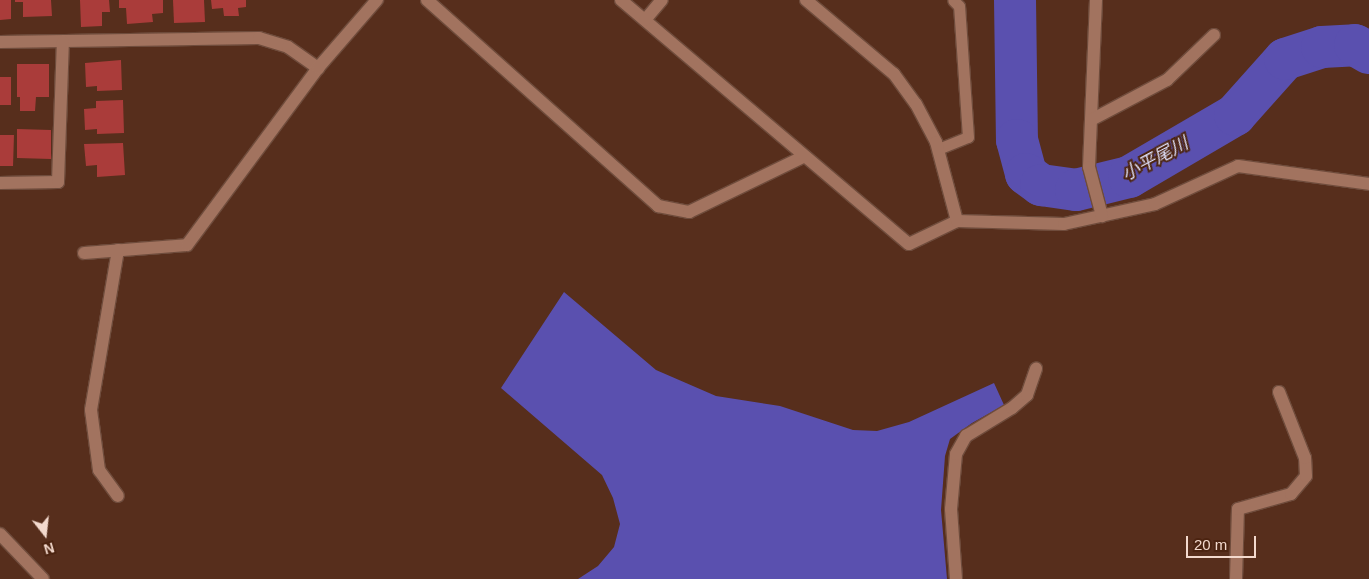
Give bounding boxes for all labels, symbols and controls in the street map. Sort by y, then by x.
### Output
water label: 小平尾川 [1118,133,1192,185]
north arrow [20,509,70,559]
scale bar [1189,526,1259,558]
text: 20 m [1194,536,1227,553]
text: N [42,539,56,558]

